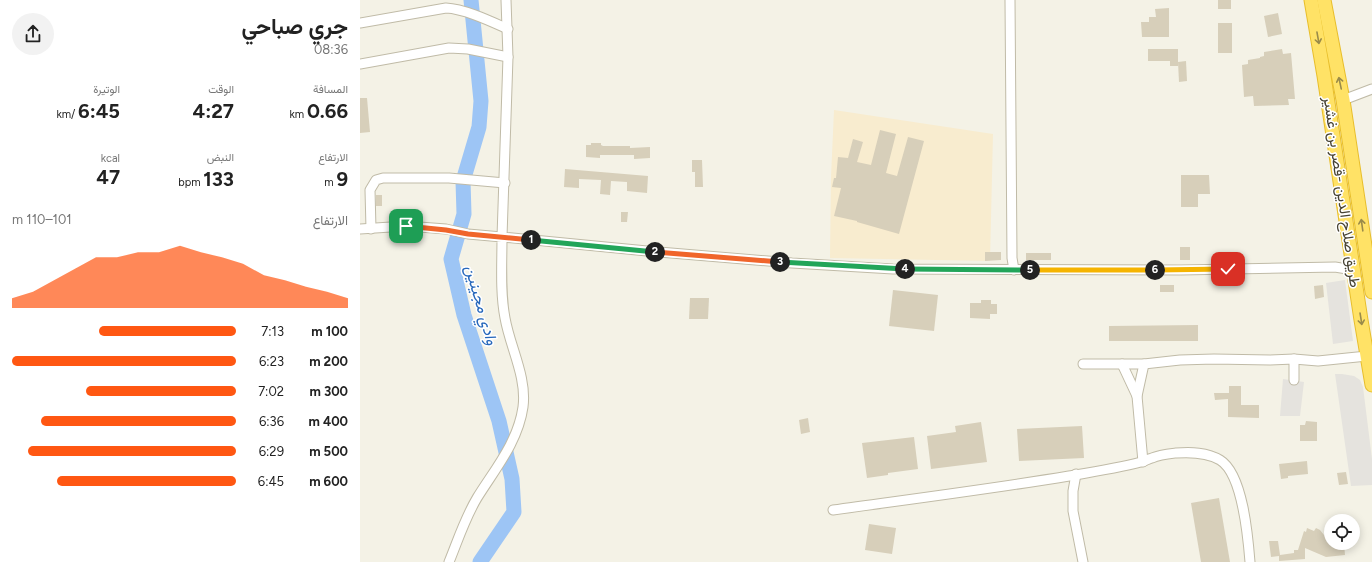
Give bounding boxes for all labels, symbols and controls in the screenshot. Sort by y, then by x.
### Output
button: share [12,13,54,55]
text: جري صباحي [241,13,348,40]
one-way arrow [1314,32,1322,45]
text: 08:36 [314,42,348,57]
one-way arrow [1336,77,1344,90]
text: الوتيرة [93,83,120,96]
text: الوقت [208,83,234,96]
text: المسافة [313,83,348,96]
street label: طريق صلاح الدين -قصر بن غشير [1318,94,1364,289]
text: 6:45 [78,99,120,123]
text: 4:27 [193,99,234,123]
text: 0.66 [307,99,348,123]
text: /km [56,108,78,121]
text: km [289,108,307,121]
text: النبض [207,151,234,164]
text: الارتفاع [318,151,348,164]
text: kcal [101,152,120,165]
text: 47 [96,165,120,189]
text: 133 [203,167,234,191]
text: 9 [336,167,348,191]
text: bpm [178,176,203,189]
text: m [324,176,336,189]
pin [389,209,423,243]
text: 101–110 m [12,212,72,227]
text: الارتفاع [313,213,348,228]
icon: arrive [395,215,417,237]
one-way arrow [1358,219,1366,232]
pin: 1 [521,230,541,250]
text: 1 [529,233,533,246]
pin: 2 [645,242,665,262]
text: 2 [652,245,658,258]
pin: 3 [770,252,790,272]
pin [1211,252,1245,286]
text: 3 [777,255,783,268]
icon: check [1217,258,1239,280]
pin: 4 [895,259,915,279]
pin: 5 [1020,260,1040,280]
pin: 6 [1145,260,1165,280]
text: 4 [902,262,908,275]
water label: وادي مجينين [457,263,502,348]
text: 5 [1027,263,1033,276]
text: 6 [1152,263,1158,276]
one-way arrow [1357,312,1365,325]
text: 7:13 [261,324,284,339]
text: 100 m [311,324,348,339]
text: 6:23 [259,354,284,369]
text: 200 m [309,354,348,369]
text: 7:02 [258,384,284,399]
text: 300 m [309,384,348,399]
text: 6:36 [259,414,284,429]
text: 400 m [308,414,348,429]
text: 6:29 [259,444,284,459]
text: 500 m [309,444,348,459]
text: 6:45 [258,474,284,489]
text: 600 m [309,474,348,489]
map controls [1324,514,1360,550]
button: locate [1324,514,1360,550]

